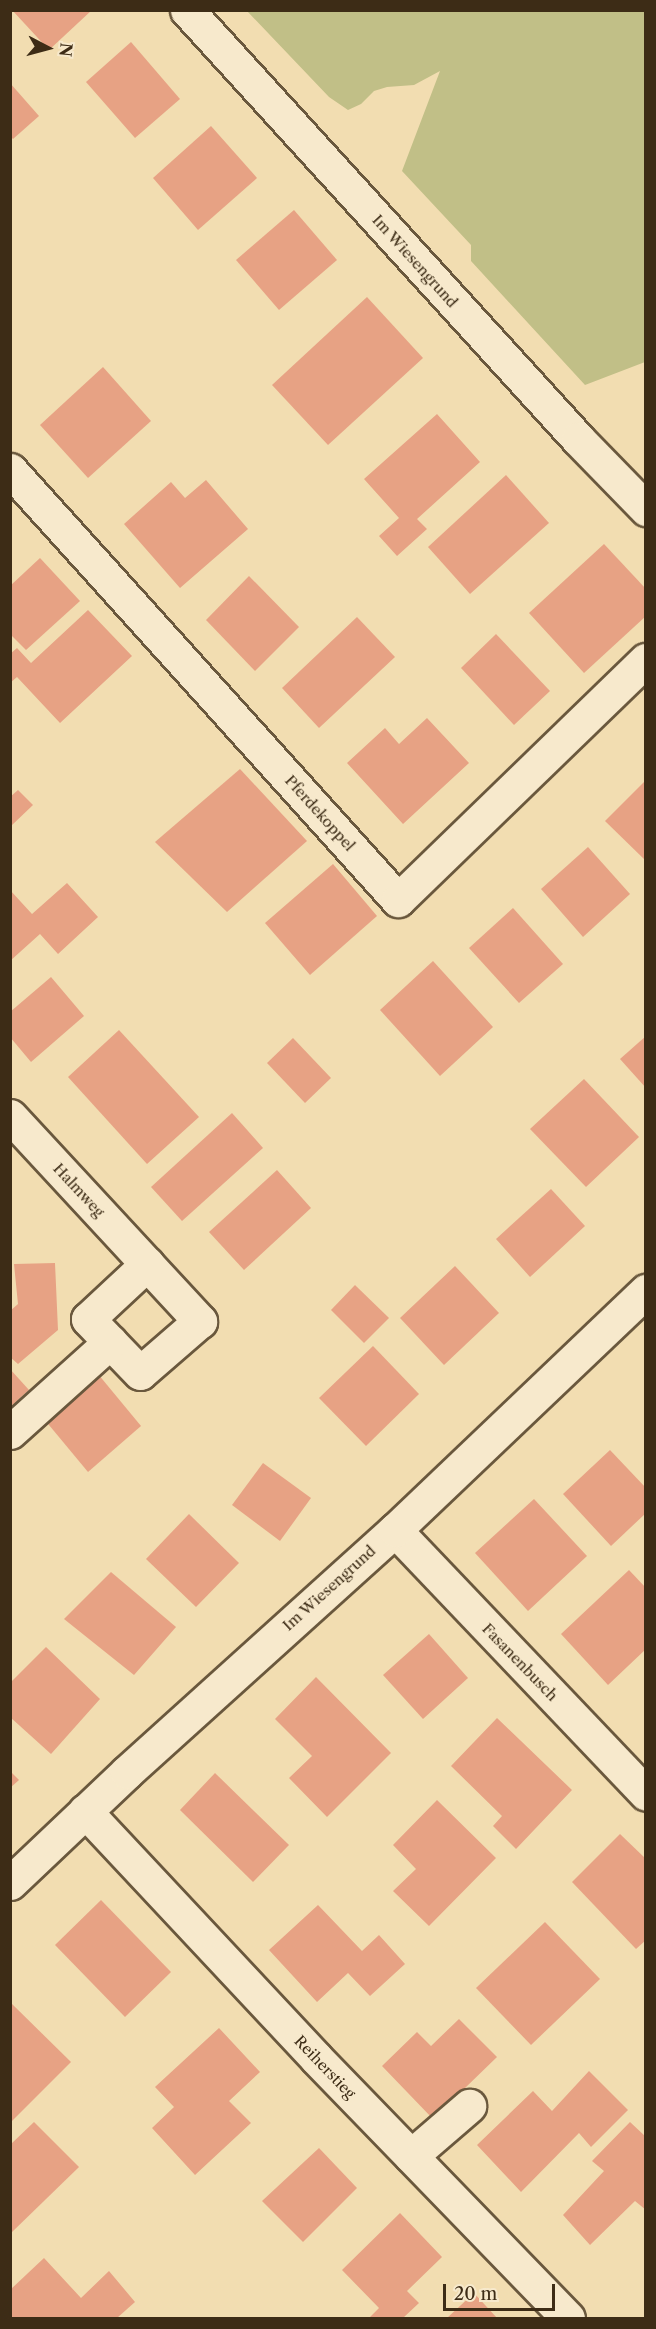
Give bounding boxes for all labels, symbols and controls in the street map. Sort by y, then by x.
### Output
north arrow [18,18,78,78]
text: N [55,42,77,58]
street label: Im Wiesengrund [368,211,462,311]
street label: Pferdekoppel [281,771,359,855]
street label: Halmweg [50,1159,108,1221]
street label: Im Wiesengrund [279,1541,379,1635]
street label: Fasanenbusch [479,1619,561,1705]
street label: Reiherstieg [291,2032,359,2102]
scale bar [446,2272,558,2310]
text: 20 m [454,2283,497,2305]

